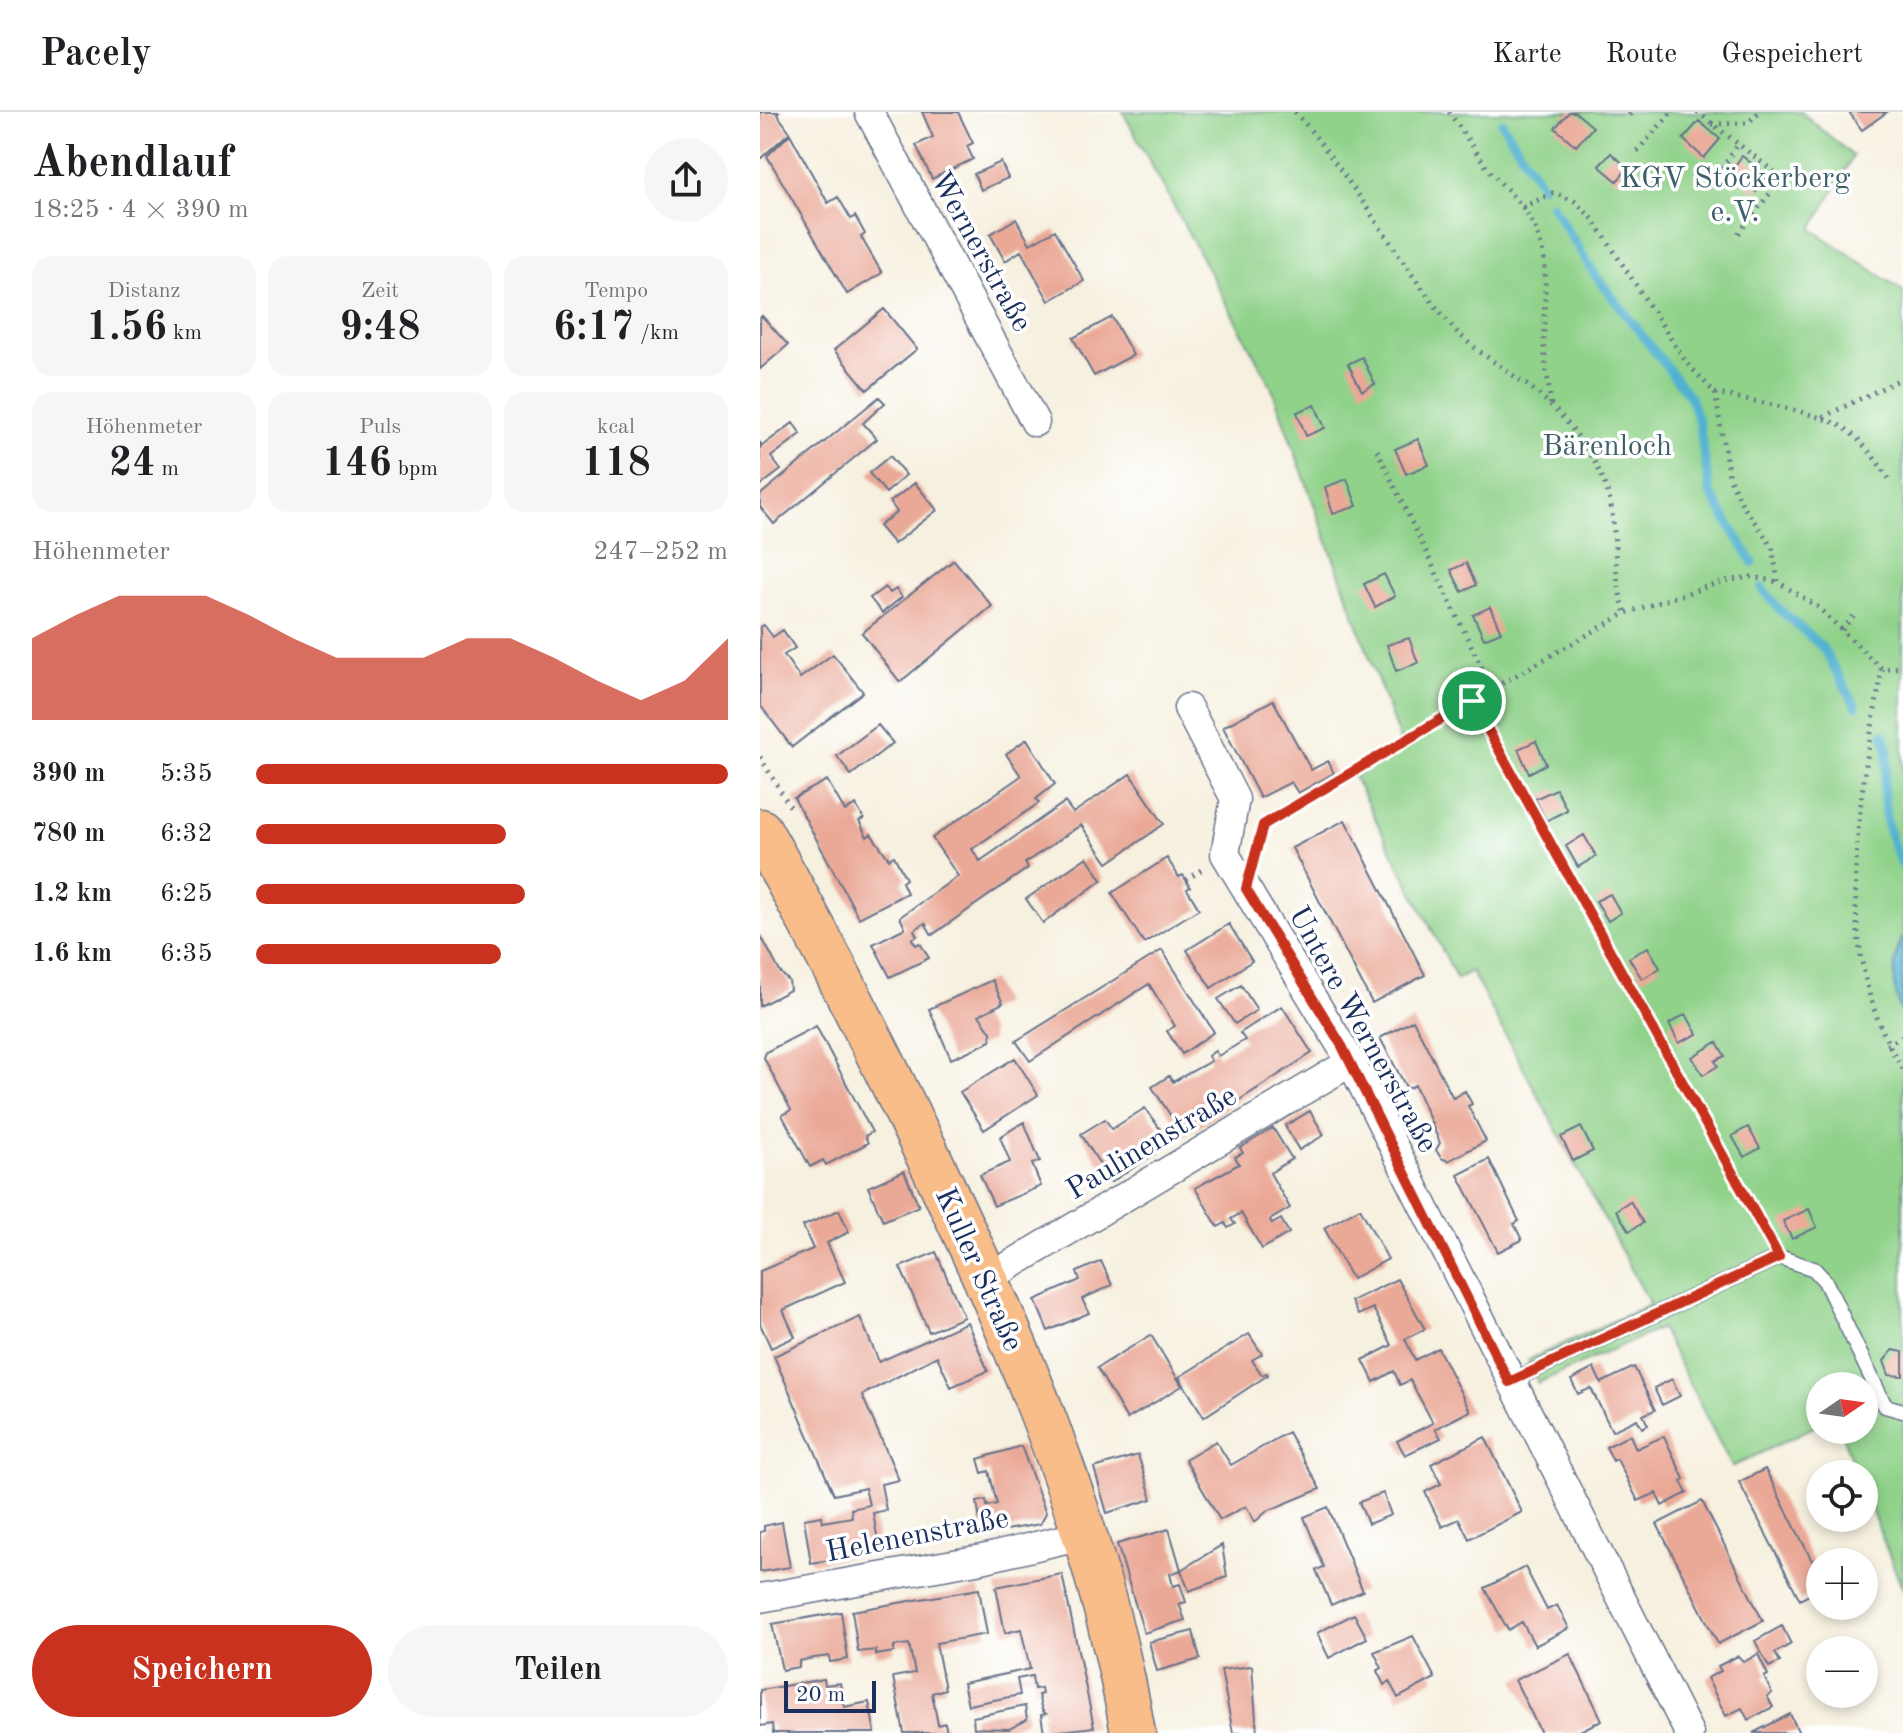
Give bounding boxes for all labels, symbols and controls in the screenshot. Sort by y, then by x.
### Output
text: Pacely [40,36,152,74]
text: Karte [1493,41,1562,69]
text: Route [1606,41,1677,69]
text: Gespeichert [1721,41,1863,69]
button: share [644,138,728,222]
text: Abendlauf [32,142,233,186]
park label: KGV Stöckerberg e.V. [1619,164,1851,228]
street label: Wernerstraße [924,167,1036,337]
text: 18:25 · 4 × 390 m [32,197,249,223]
text: Distanz [108,280,180,302]
text: Zeit [361,280,399,302]
text: Tempo [584,280,648,302]
text: 1.56 [86,309,167,349]
text: 9:48 [340,309,420,349]
text: 6:17 [553,309,634,349]
text: km [167,322,202,344]
text: /km [634,322,679,344]
text: Höhenmeter [86,416,202,438]
text: Puls [359,416,401,438]
text: kcal [597,416,635,438]
park label: Bärenloch [1542,432,1672,462]
text: 24 [109,445,155,485]
text: 146 [322,445,392,485]
text: 118 [581,445,651,485]
text: m [155,458,179,480]
text: bpm [392,458,438,480]
text: Höhenmeter [32,539,170,565]
text: 247–252 m [593,539,728,565]
pin [1438,667,1506,735]
icon: arrive [1450,679,1494,723]
text: 390 m [32,761,105,787]
text: 5:35 [160,761,213,787]
text: 780 m [32,821,105,847]
text: 6:32 [160,821,213,847]
text: 1.2 km [32,881,112,907]
text: 6:25 [160,881,213,907]
street label: Untere Wernerstraße [1282,902,1442,1158]
text: 1.6 km [32,941,112,967]
text: 6:35 [160,941,213,967]
street label: Paulinenstraße [1062,1081,1242,1206]
street label: Kuller Straße [929,1184,1028,1356]
north arrow [1806,1372,1878,1444]
map controls [1806,1372,1878,1708]
button: locate [1806,1460,1878,1532]
street label: Helenenstraße [823,1504,1011,1568]
button: + [1806,1548,1878,1620]
button: Speichern [32,1625,372,1717]
button: Teilen [388,1625,728,1717]
button: − [1806,1636,1878,1708]
scale bar [784,1677,876,1713]
text: 20 m [796,1684,845,1706]

